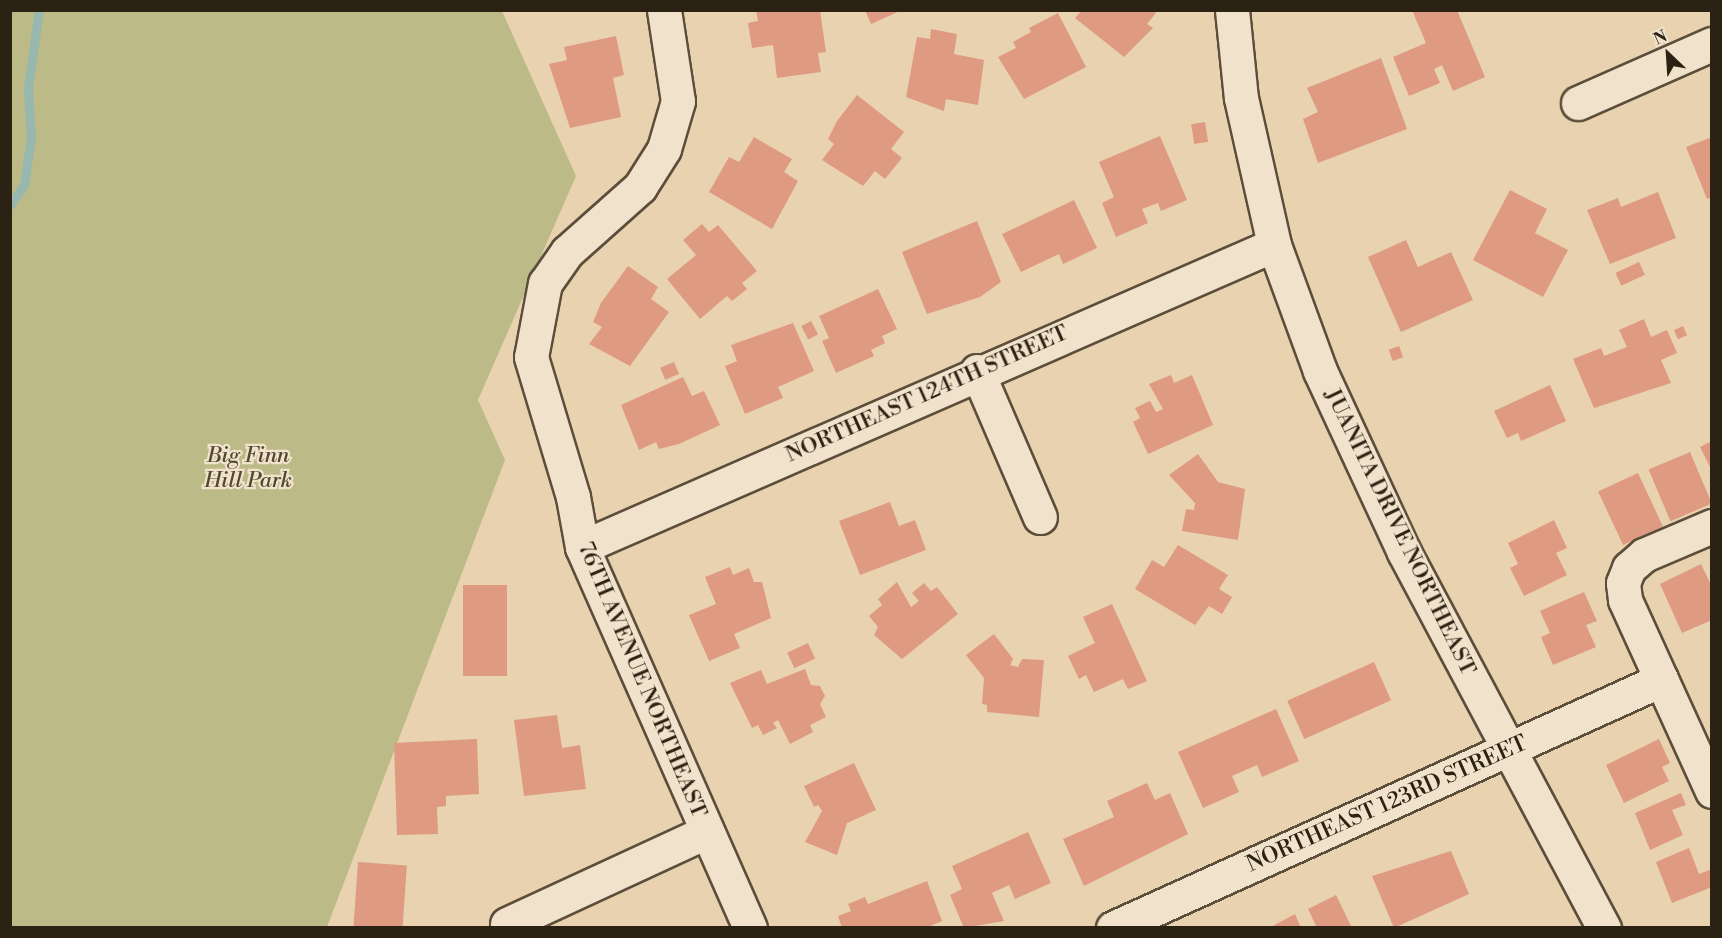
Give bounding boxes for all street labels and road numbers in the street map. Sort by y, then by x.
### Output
street label: NORTHEAST 124TH STREET [782,320,1072,468]
street label: JUANITA DRIVE NORTHEAST [1319,384,1481,680]
street label: 76TH AVENUE NORTHEAST [572,538,712,822]
street label: NORTHEAST 123RD STREET [1243,730,1531,878]

